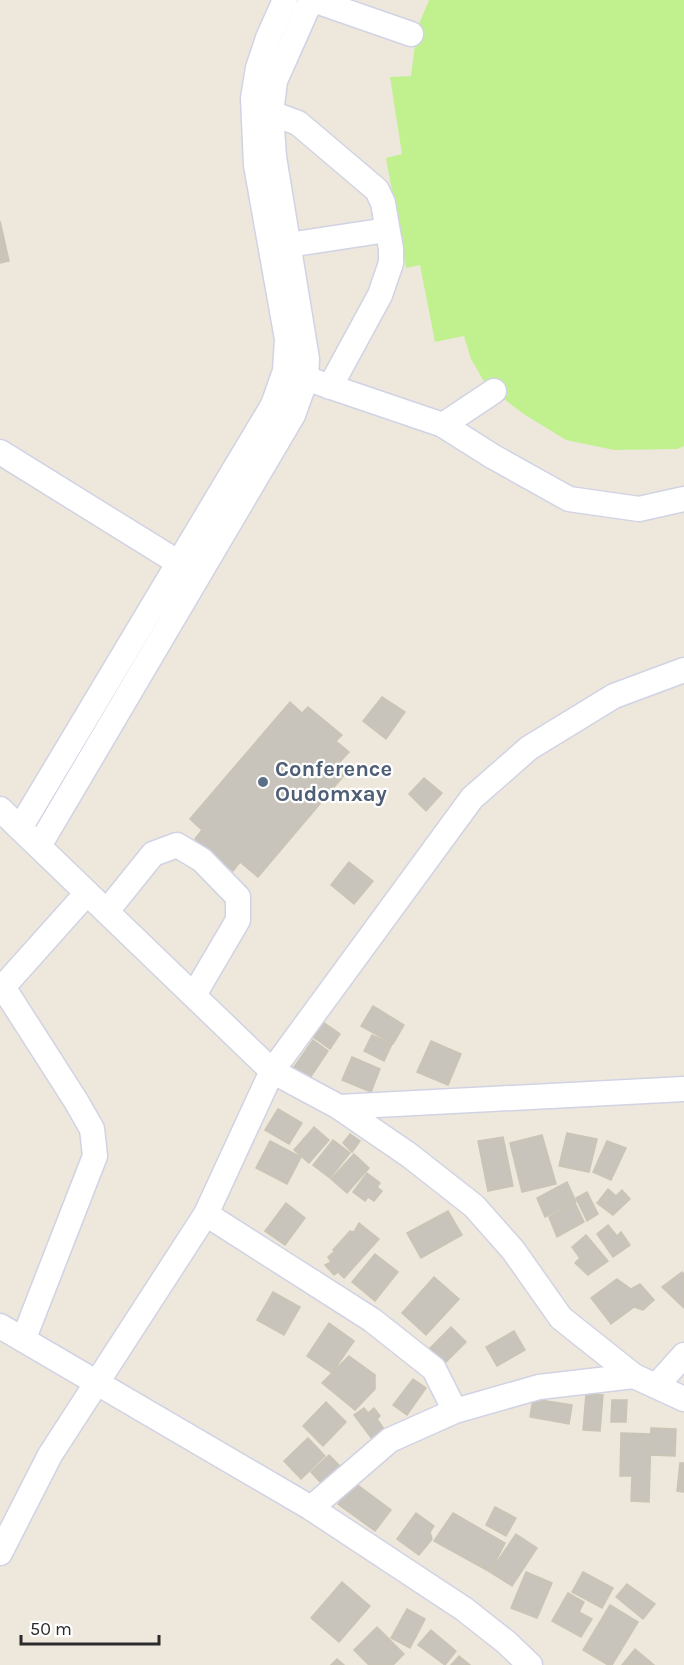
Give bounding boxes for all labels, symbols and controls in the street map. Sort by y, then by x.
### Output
place label: Conference Oudomxay [275,756,392,807]
marker: Conference Oudomxay [256,775,270,789]
scale bar [21,1608,159,1646]
text: 50 m [30,1618,72,1640]

